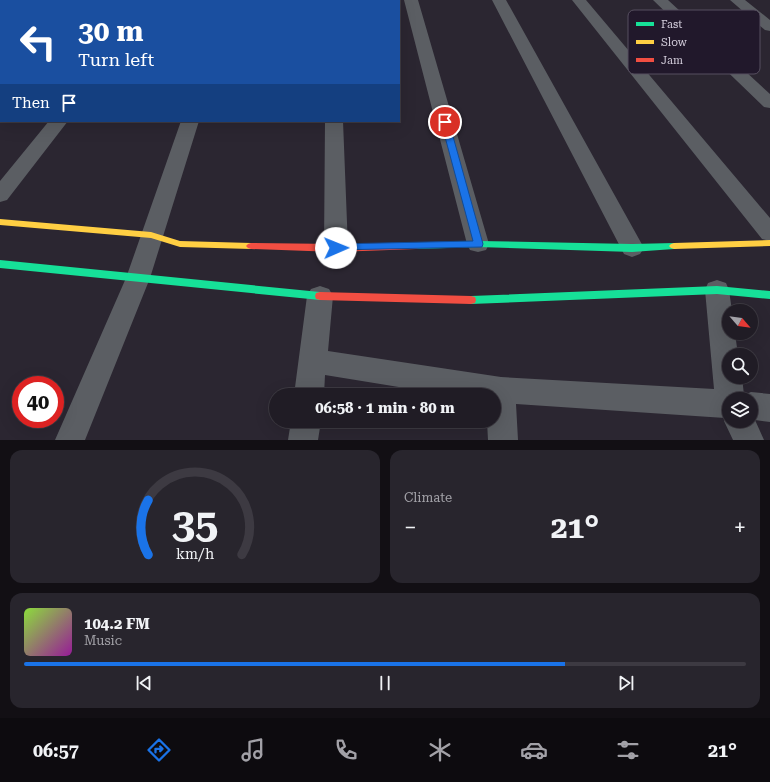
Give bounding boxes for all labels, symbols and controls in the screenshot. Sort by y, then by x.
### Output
legend [628,10,760,74]
text: 30 m [78,15,143,48]
icon: left [12,16,64,68]
text: Fast [661,18,682,31]
text: Slow [661,36,688,49]
text: Turn left [78,49,154,70]
text: Jam [661,54,683,67]
icon: arrive [58,92,80,114]
text: Then [12,94,50,112]
pin [428,105,462,139]
icon: arrive [434,111,456,133]
position arrow [315,227,357,269]
north arrow [722,304,758,340]
map controls [722,304,758,428]
button: search [722,348,758,384]
speed limit sign: 40 [12,376,64,428]
button: layers [722,392,758,428]
text: 06:58 · 1 min · 80 m [315,399,455,417]
text: Climate [404,490,452,505]
text: 35 [172,498,218,547]
text: 21° [551,510,599,545]
text: − [404,515,416,540]
text: + [734,515,746,540]
text: km/h [176,545,214,561]
text: 104.2 FM [84,615,150,633]
text: Music [84,633,122,648]
icon: previous [133,672,155,694]
icon: pause [374,672,396,694]
icon: next [615,672,637,694]
icon: directions [145,736,173,764]
icon: music [239,736,267,764]
icon: phone [332,736,360,764]
icon: climate [426,736,454,764]
icon: car [520,736,548,764]
icon: filters [614,736,642,764]
text: 06:57 [33,740,79,761]
text: 21° [708,740,737,761]

